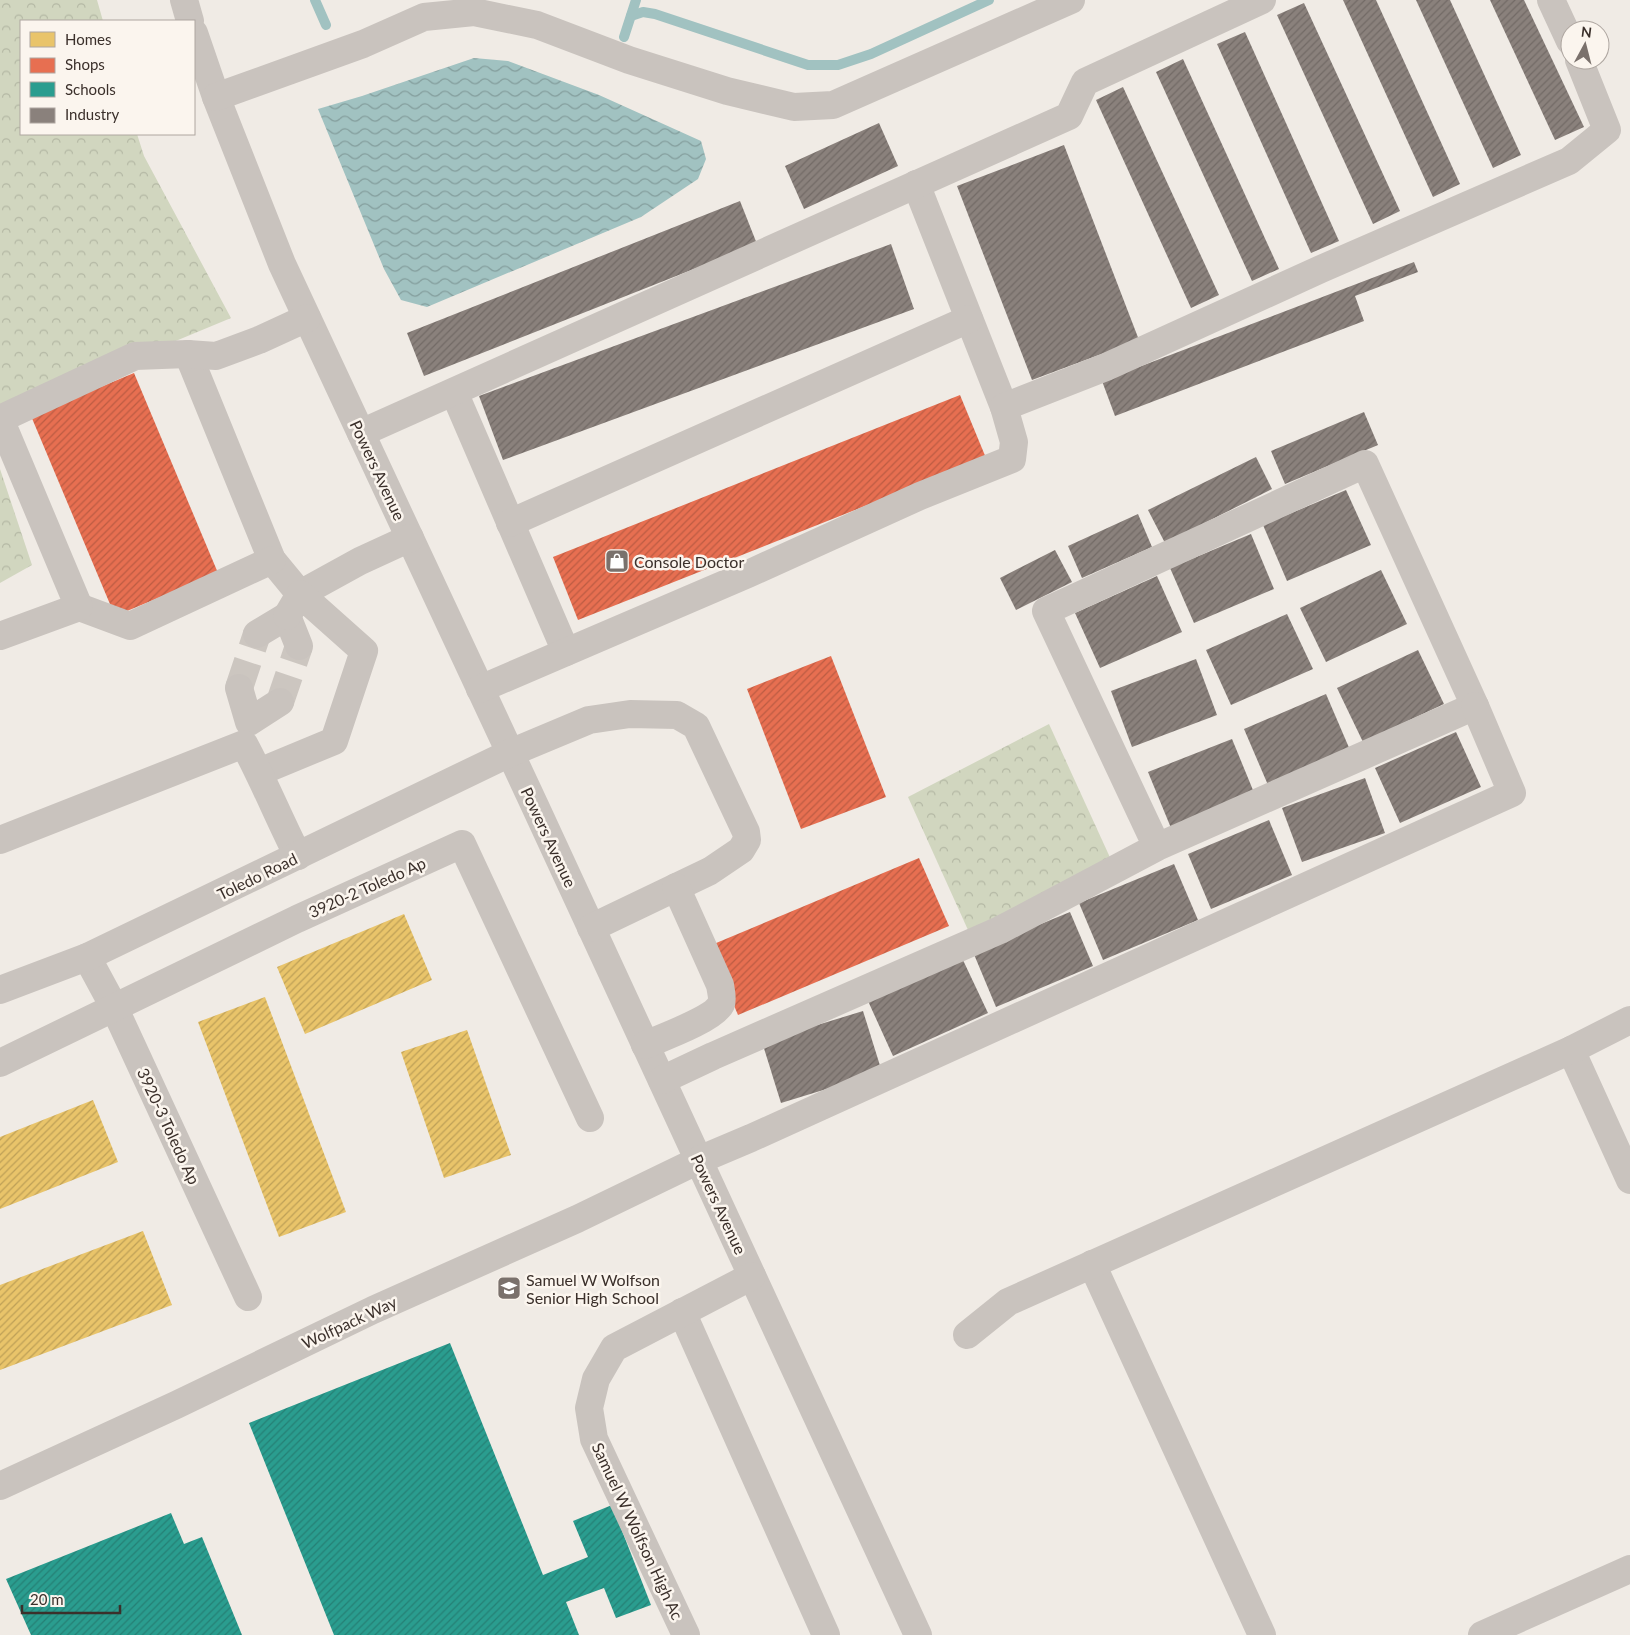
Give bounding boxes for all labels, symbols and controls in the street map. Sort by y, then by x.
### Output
legend [20,20,195,135]
north arrow [1560,20,1610,70]
text: N [1580,23,1593,41]
text: Homes [65,30,111,48]
text: Shops [65,55,105,73]
text: Schools [65,80,116,98]
text: Industry [65,105,120,123]
street label: Powers Avenue [347,417,409,523]
shop icon: Console Doctor [604,548,630,574]
place label: Console Doctor [634,552,744,571]
street label: Powers Avenue [518,784,580,890]
street label: Toledo Road [214,849,300,903]
street label: 3920-2 Toledo Ap [306,853,428,921]
street label: 3920-3 Toledo Ap [134,1065,204,1187]
street label: Powers Avenue [688,1151,750,1257]
place label: Samuel W Wolfson Senior High School [526,1270,660,1307]
school or university icon: Samuel W Wolfson Senior High School [496,1275,522,1301]
street label: Wolfpack Way [299,1291,400,1352]
street label: Samuel W Wolfson High Ac [589,1439,688,1623]
scale bar [22,1582,120,1614]
text: 20 m [30,1590,64,1608]

